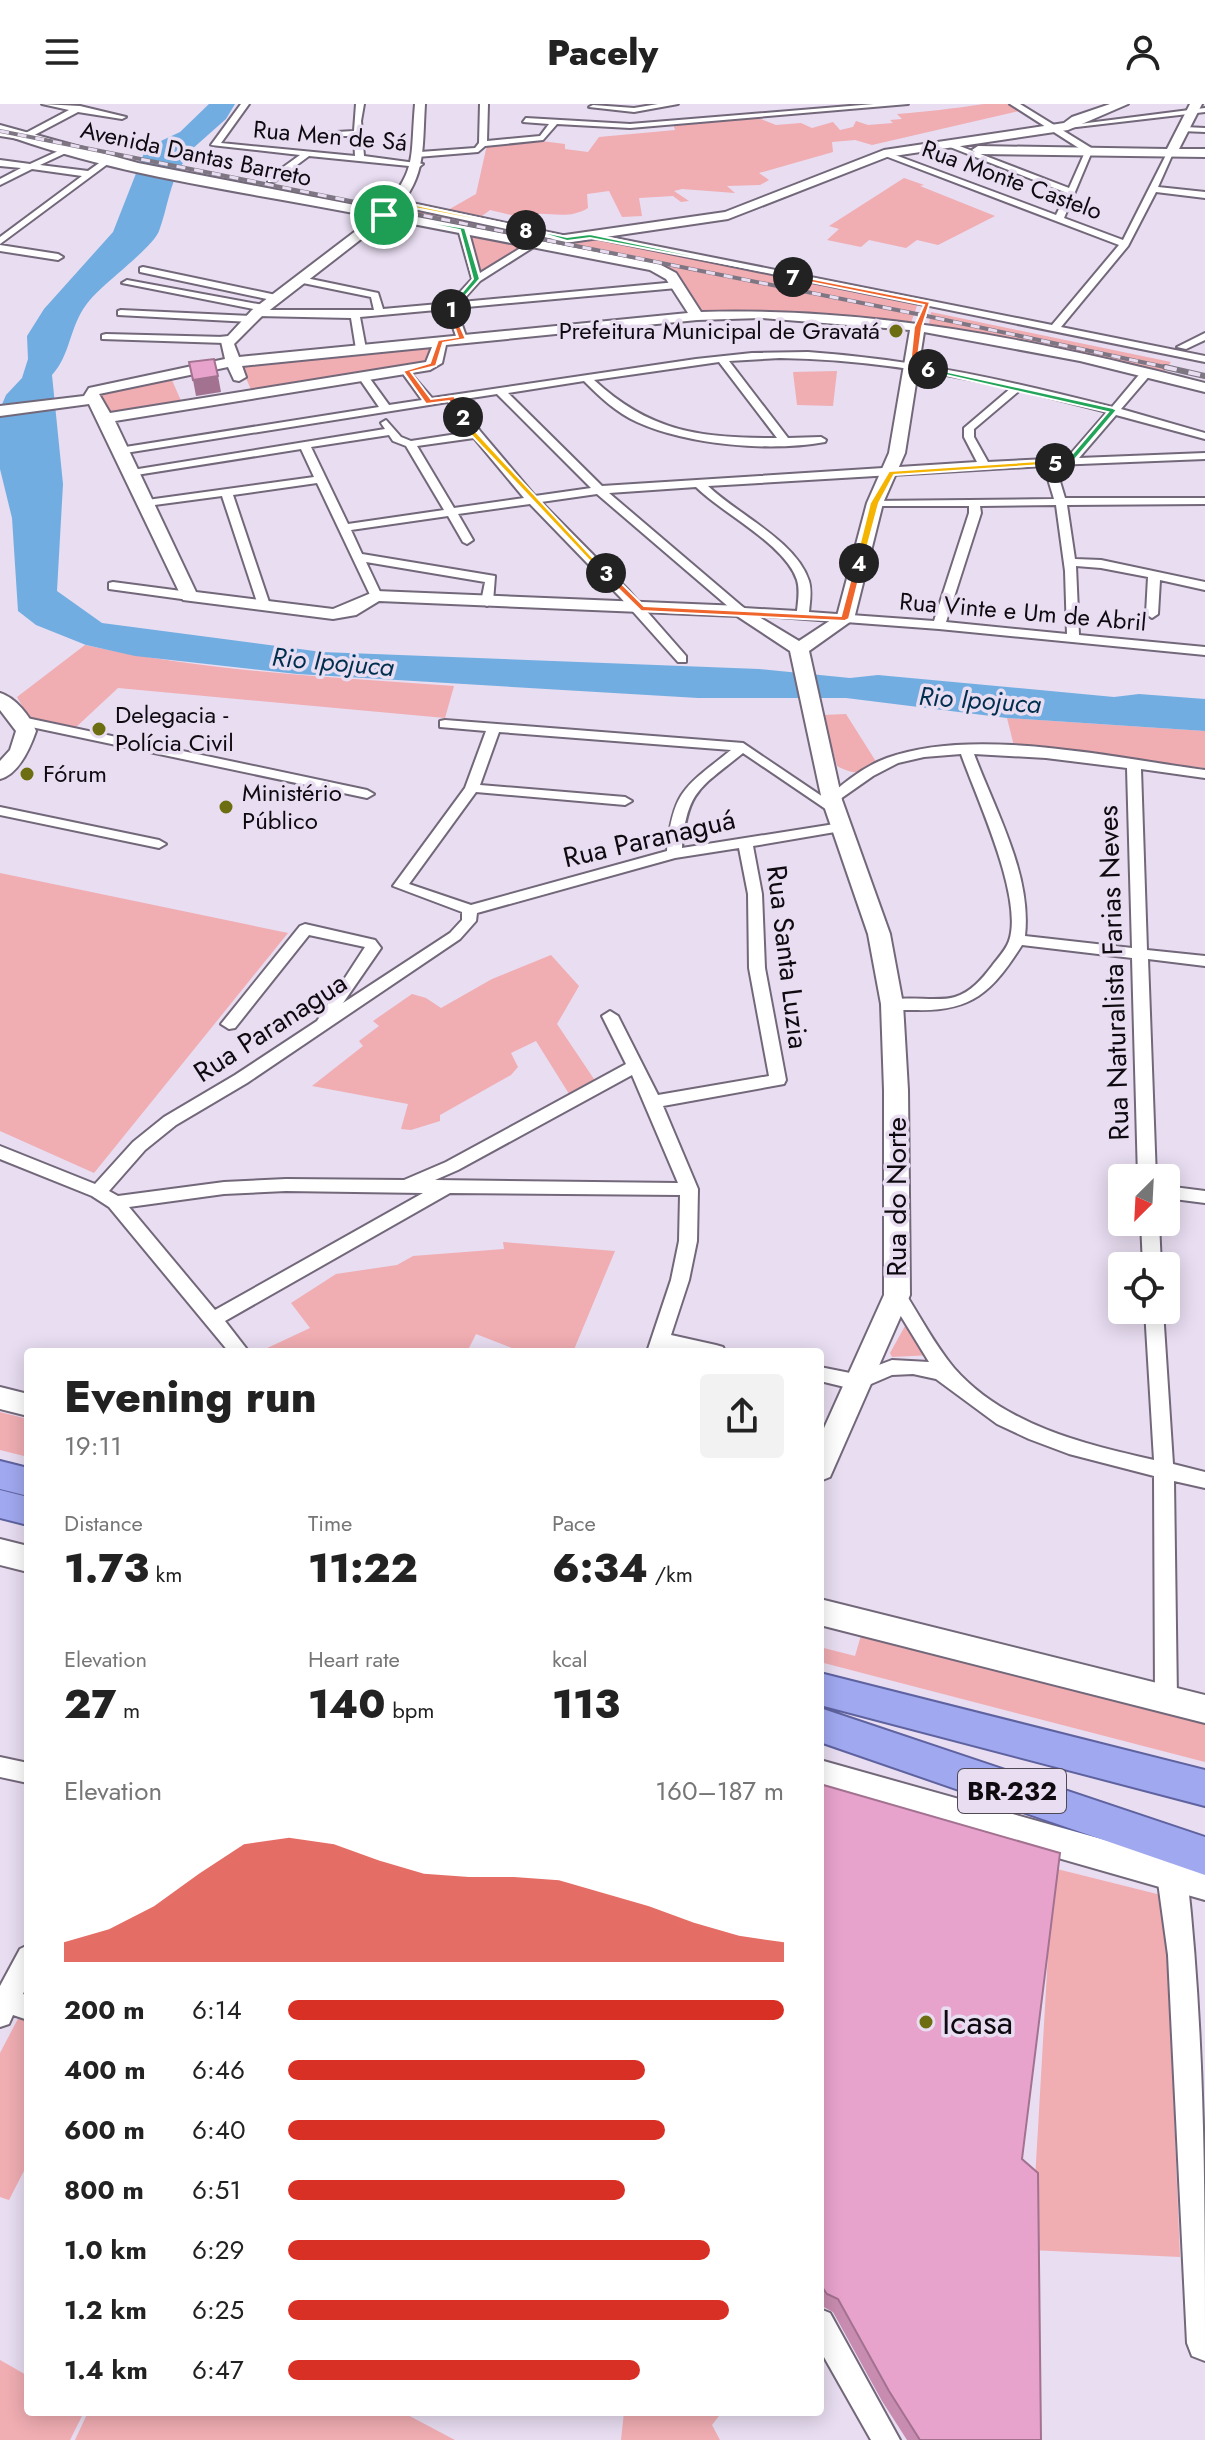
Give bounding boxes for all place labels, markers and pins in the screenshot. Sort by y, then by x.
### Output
pin [350,181,418,249]
pin: 8 [506,210,546,250]
pin: 7 [773,257,813,297]
pin: 1 [431,289,471,329]
place label: Prefeitura Municipal de Gravatá [559,313,880,348]
marker: Prefeitura Municipal de Gravatá [887,322,905,340]
pin: 6 [908,349,948,389]
pin: 2 [443,397,483,437]
pin: 5 [1035,443,1075,483]
pin: 4 [839,543,879,583]
pin: 3 [586,553,626,593]
place label: Delegacia - Polícia Civil [115,697,234,760]
marker: Delegacia - Polícia Civil [90,720,108,738]
place label: Fórum [43,756,107,791]
marker: Fórum [18,765,36,783]
place label: Ministério Público [242,775,342,838]
marker: Ministério Público [217,798,235,816]
place label: Icasa [942,1998,1013,2047]
marker: Icasa [917,2013,935,2031]

